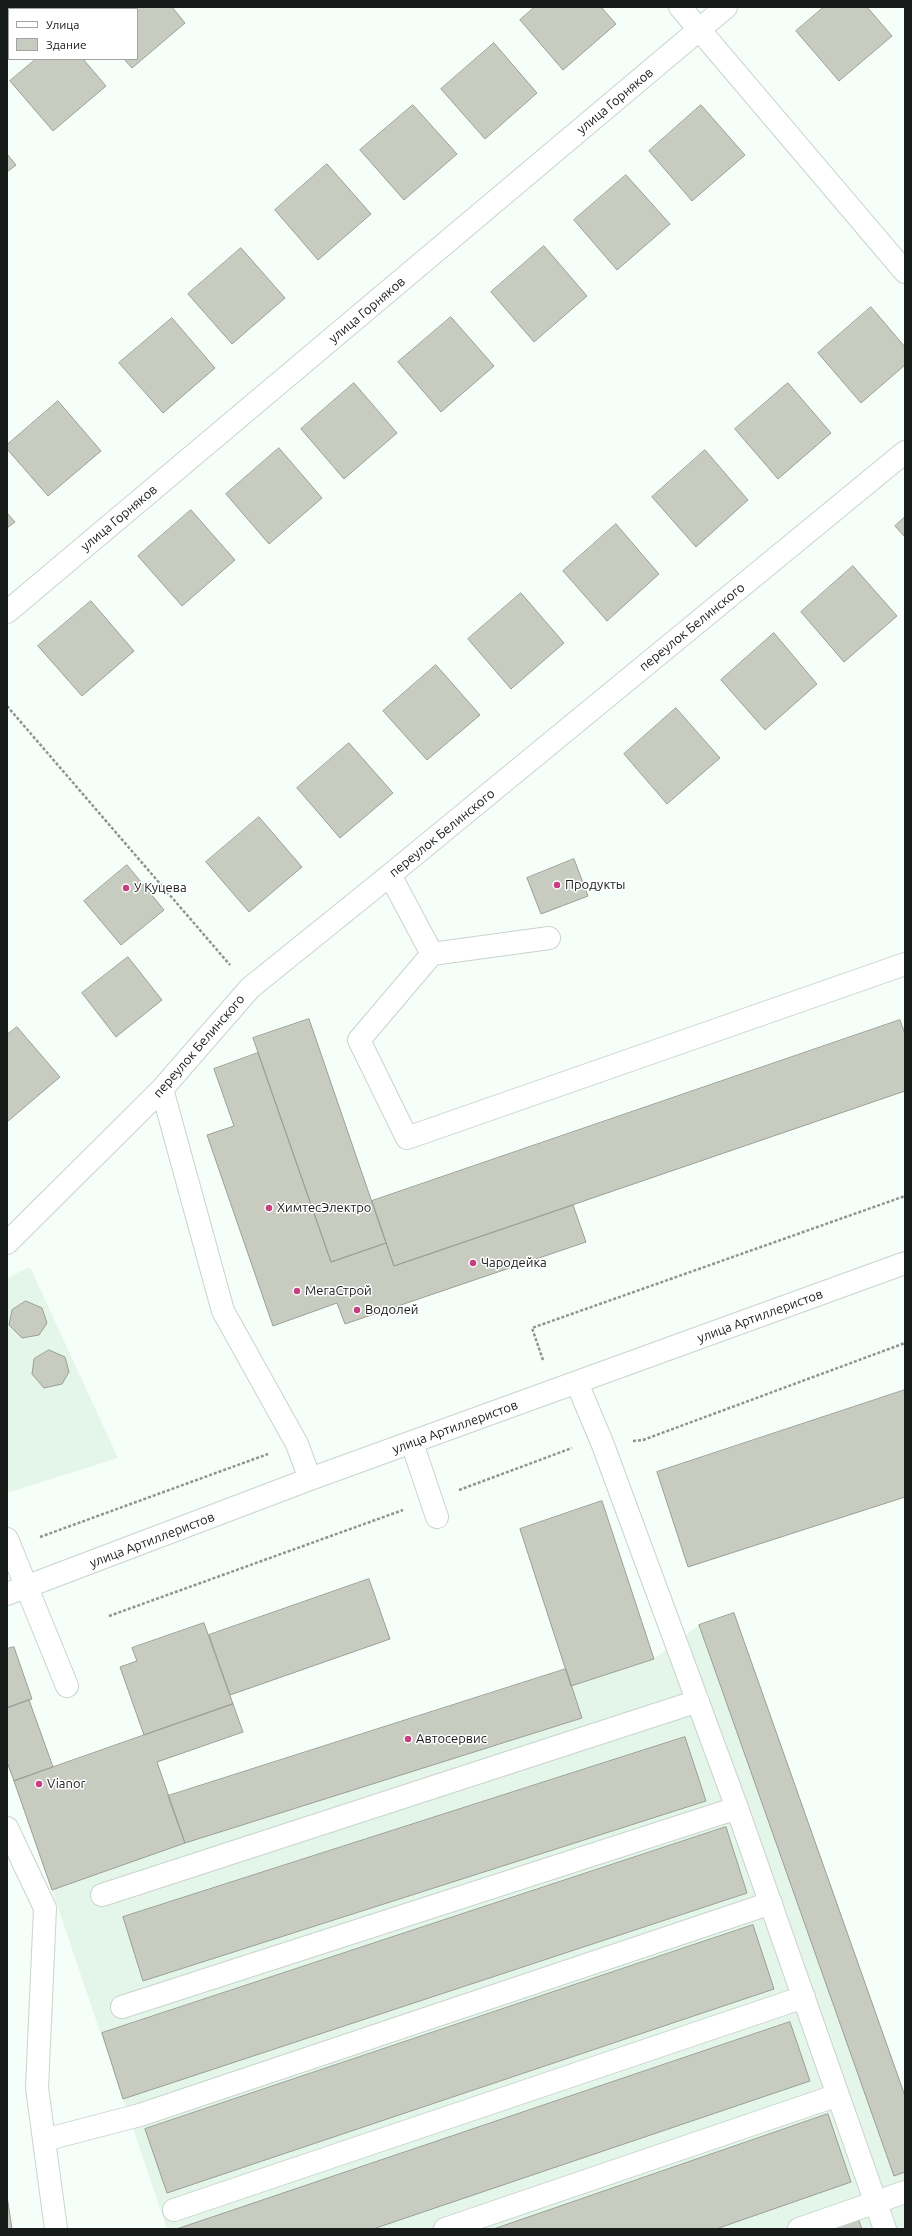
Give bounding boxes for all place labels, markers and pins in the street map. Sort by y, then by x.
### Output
place label: Продукты [565,877,626,893]
place label: У Куцева [134,880,187,896]
marker: Продукты [552,880,562,890]
marker: У Куцева [121,883,131,893]
place label: ХимтесЭлектро [277,1200,371,1216]
marker: ХимтесЭлектро [264,1203,274,1213]
place label: Чародейка [481,1255,547,1271]
marker: Чародейка [468,1258,478,1268]
place label: МегаСтрой [305,1283,372,1299]
marker: МегаСтрой [292,1286,302,1296]
place label: Водолей [365,1302,419,1318]
marker: Водолей [352,1305,362,1315]
place label: Автосервис [416,1731,487,1747]
marker: Автосервис [403,1734,413,1744]
place label: Vianor [47,1776,85,1792]
marker: Vianor [34,1779,44,1789]

